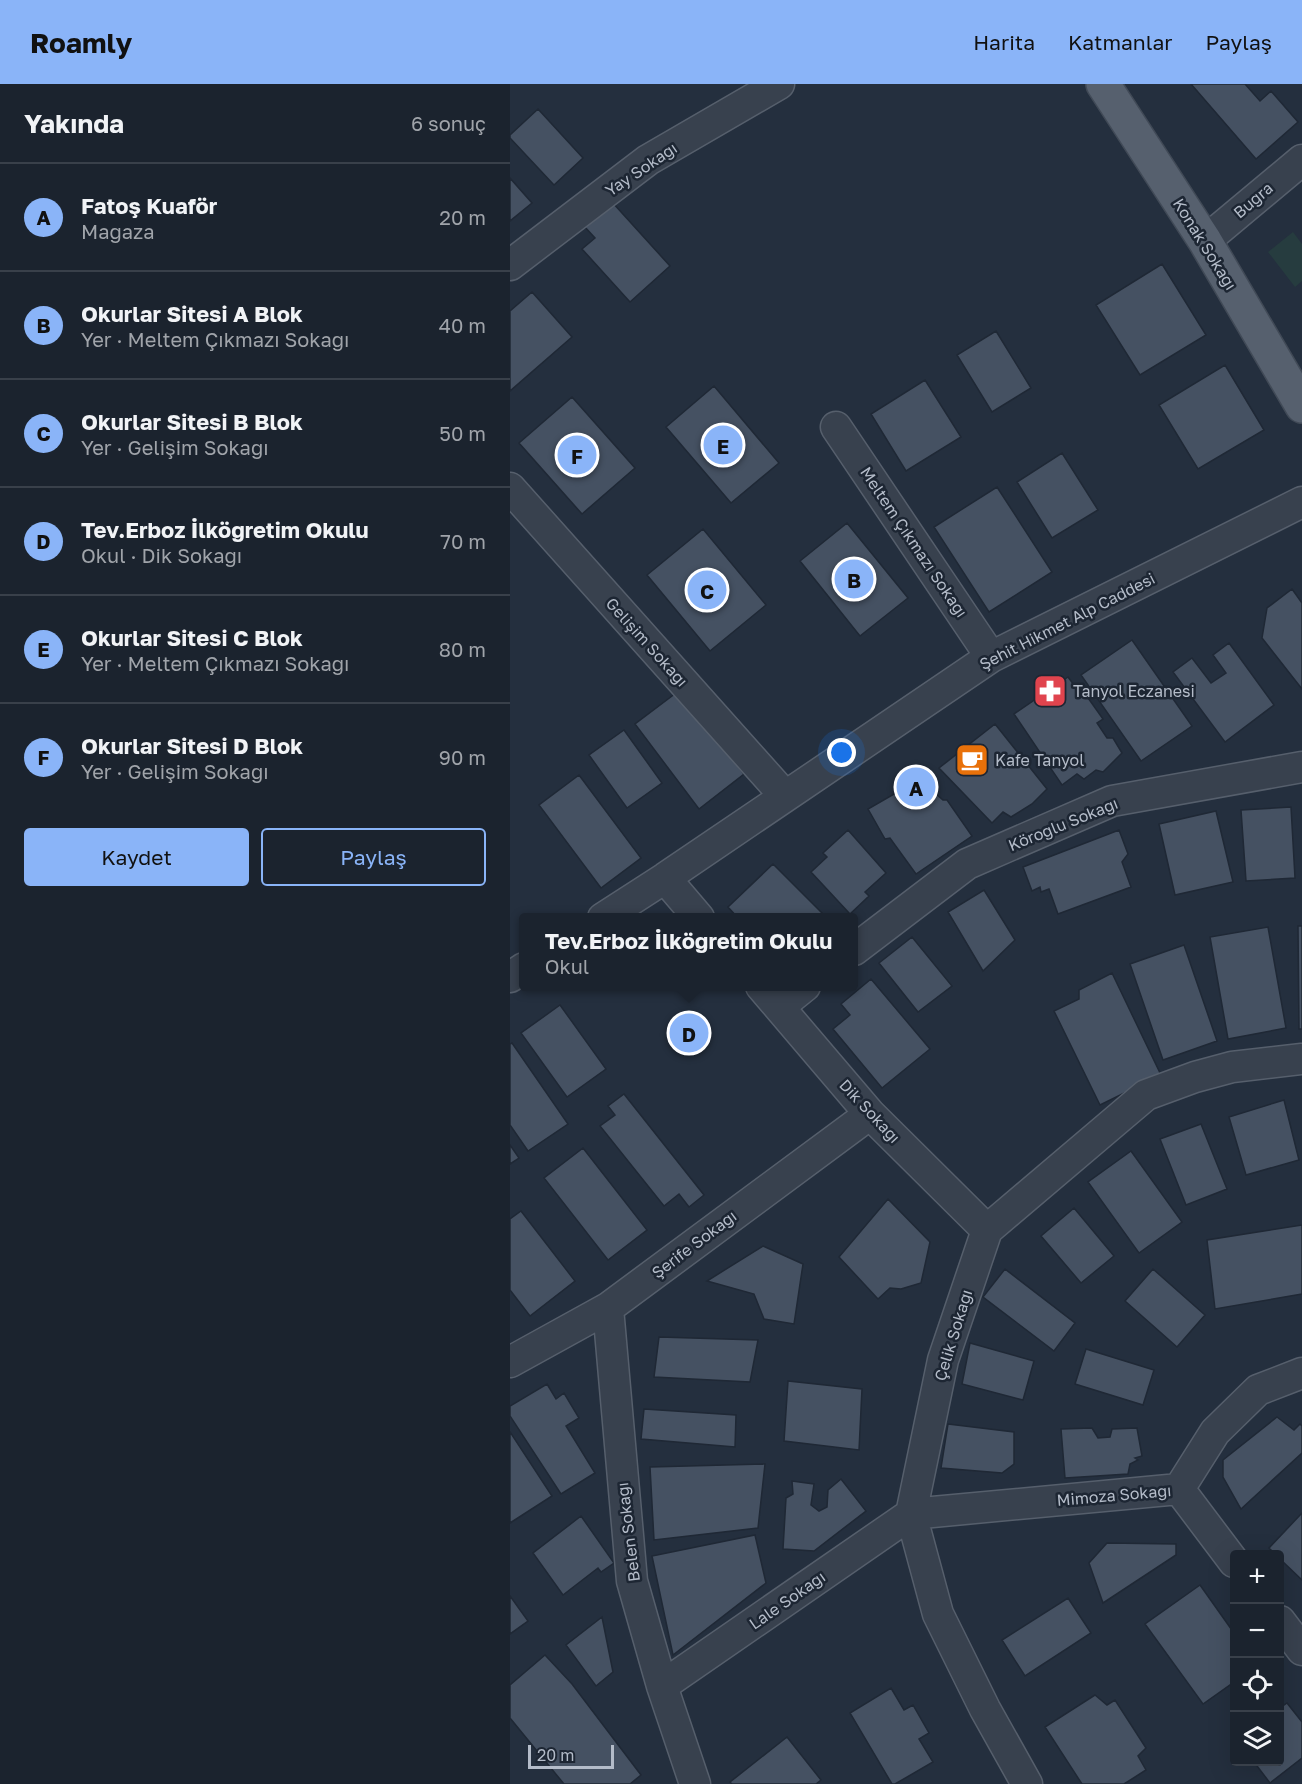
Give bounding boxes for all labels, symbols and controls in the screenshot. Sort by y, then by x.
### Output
text: Roamly [30,26,132,59]
text: Harita [973,29,1035,55]
text: Katmanlar [1068,29,1173,55]
text: Paylaş [1206,29,1272,55]
text: Yakında [24,108,124,139]
text: 6 sonuç [411,111,486,135]
street label: Yay Sokağı [601,138,681,200]
street label: Bugra [1229,178,1277,222]
text: Fatoş Kuaför [81,192,217,219]
street label: Konak Sokağı [1169,195,1241,293]
text: A [36,205,51,229]
text: 20 m [439,205,486,229]
text: Mağaza [81,219,155,243]
text: Okurlar Sitesi A Blok [81,300,303,327]
text: B [36,313,51,337]
text: 40 m [439,313,486,337]
text: Yer · Meltem Çıkmazı Sokağı [81,327,349,351]
text: Okurlar Sitesi B Blok [81,408,303,435]
text: C [36,421,51,445]
text: 50 m [439,421,486,445]
pin: E [704,422,742,468]
pin: F [558,432,596,478]
text: Yer · Gelişim Sokağı [81,435,269,459]
street label: Meltem Çıkmazı Sokağı [856,463,972,621]
text: Tev.Erboz İlköğretim Okulu [81,516,369,543]
text: D [36,529,51,553]
text: 70 m [440,529,486,553]
text: Okul · Dik Sokağı [81,543,242,567]
pin: B [834,556,874,602]
pin: C [688,568,726,612]
street label: Şehit Hikmet Alp Caddesi [976,568,1158,674]
street label: Gelişim Sokağı [602,593,692,691]
text: Okurlar Sitesi C Blok [81,624,303,651]
text: E [37,637,50,661]
text: 80 m [439,637,486,661]
text: Yer · Meltem Çıkmazı Sokağı [81,651,349,675]
pharmacy icon: Tanyol Eczanesi [1032,673,1068,709]
place label: Tanyol Eczanesi [1073,681,1195,701]
text: Okurlar Sitesi D Blok [81,732,303,759]
your location [827,738,856,767]
cafe icon: Kafe Tanyol [954,742,990,778]
text: F [38,745,49,769]
text: 90 m [439,745,486,769]
place label: Kafe Tanyol [995,750,1084,770]
text: Yer · Gelişim Sokağı [81,759,269,783]
pin: A [896,764,936,810]
street label: Köroğlu Sokağı [1005,793,1121,855]
button: Kaydet [24,828,249,886]
button: Paylaş [261,828,486,886]
popup [519,913,858,991]
text: Tev.Erboz İlköğretim Okulu [545,927,832,954]
text: Okul [545,954,589,978]
pin: D [670,1010,708,1056]
street label: Dik Sokağı [835,1075,905,1147]
street label: Şerife Sokağı [648,1206,740,1282]
street label: Çelik Sokağı [930,1287,976,1383]
street label: Mimoza Sokağı [1056,1480,1172,1510]
street label: Belen Sokağı [612,1481,644,1583]
map controls [1230,1550,1284,1766]
button: + [1230,1550,1284,1604]
street label: Lale Sokağı [745,1566,829,1634]
button: − [1230,1604,1284,1658]
button: locate [1230,1658,1284,1712]
button: layers [1230,1712,1284,1766]
scale bar [528,1742,614,1770]
text: 20 m [537,1745,574,1765]

